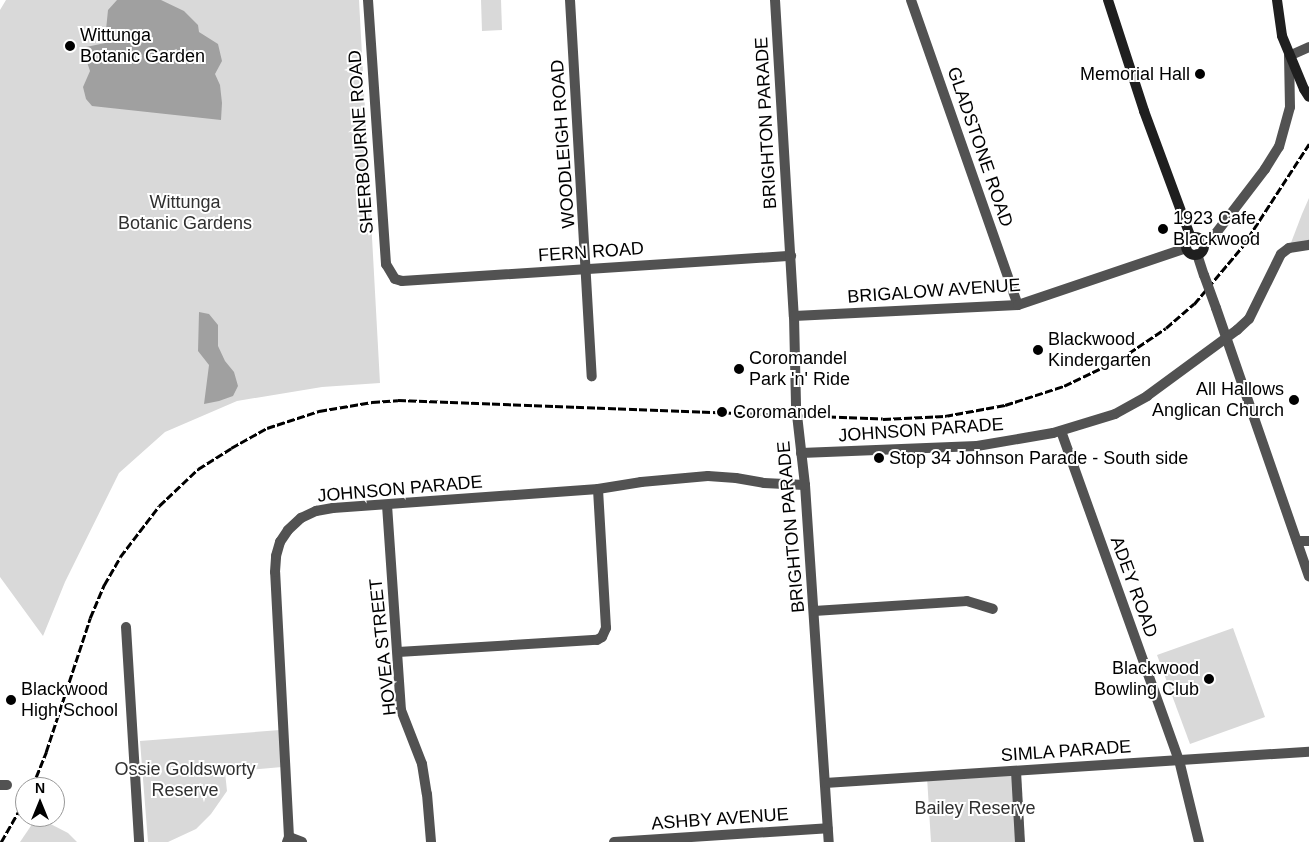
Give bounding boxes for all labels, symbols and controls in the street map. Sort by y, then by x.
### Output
place label: Wittunga Botanic Garden [80,25,205,68]
street label: BRIGHTON PARADE [751,36,781,210]
marker: Wittunga Botanic Garden [64,40,76,52]
street label: SHERBOURNE ROAD [344,49,378,235]
street label: WOODLEIGH ROAD [546,59,580,229]
place label: Memorial Hall [1080,63,1190,85]
street label: GLADSTONE ROAD [942,64,1018,230]
marker: Memorial Hall [1194,68,1206,80]
park label: Wittunga Botanic Gardens [118,192,252,234]
place label: 1923 Cafe Blackwood [1173,208,1260,250]
marker: 1923 Cafe Blackwood [1157,223,1169,235]
street label: FERN ROAD [537,238,645,266]
street label: BRIGALOW AVENUE [846,274,1022,308]
place label: Blackwood Kindergarten [1048,329,1151,372]
marker: Blackwood Kindergarten [1032,344,1044,356]
place label: Coromandel Park 'n' Ride [749,348,850,390]
marker: Coromandel Park 'n' Ride [733,363,745,375]
place label: All Hallows Anglican Church [1152,379,1284,422]
marker: All Hallows Anglican Church [1288,394,1300,406]
place label: Coromandel [733,401,831,423]
marker: Coromandel [715,405,729,419]
street label: JOHNSON PARADE [838,413,1004,447]
street label: BRIGHTON PARADE [773,440,809,614]
place label: Stop 34 Johnson Parade - South side [889,447,1188,469]
marker: Stop 34 Johnson Parade - South side [873,452,885,464]
street label: JOHNSON PARADE [317,471,483,507]
street label: ADEY ROAD [1106,533,1162,641]
street label: HOVEA STREET [365,577,401,717]
place label: Blackwood Bowling Club [1094,658,1199,701]
marker: Blackwood Bowling Club [1203,673,1215,685]
place label: Blackwood High School [21,679,118,722]
marker: Blackwood High School [5,694,17,706]
street label: SIMLA PARADE [1000,736,1132,766]
park label: Ossie Goldsworty Reserve [114,759,256,802]
north arrow [15,777,65,827]
text: N [35,780,45,796]
park label: Bailey Reserve [914,797,1036,819]
street label: ASHBY AVENUE [650,803,790,835]

